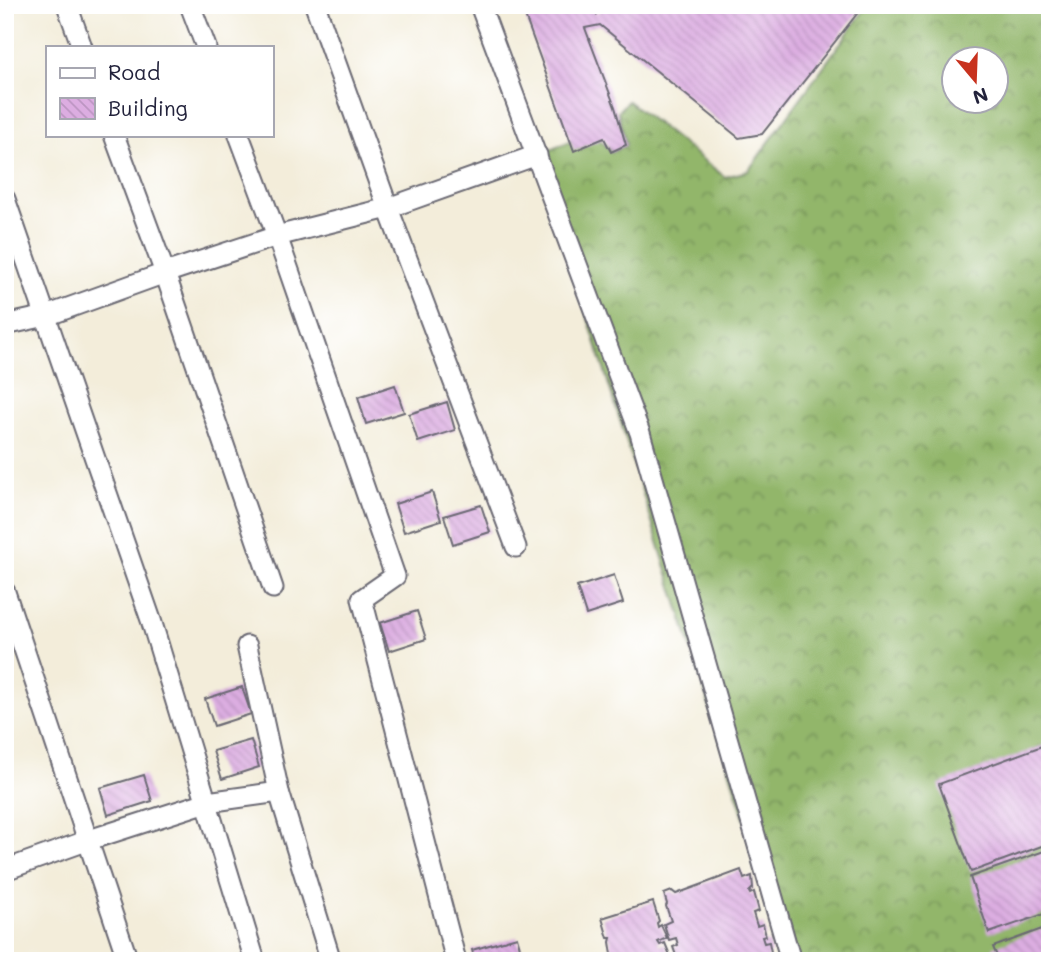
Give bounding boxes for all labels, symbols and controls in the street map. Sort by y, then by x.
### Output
legend [46,46,273,136]
north arrow [940,46,1010,116]
text: Road [108,58,160,85]
text: N [970,82,992,111]
text: Building [108,94,188,121]

